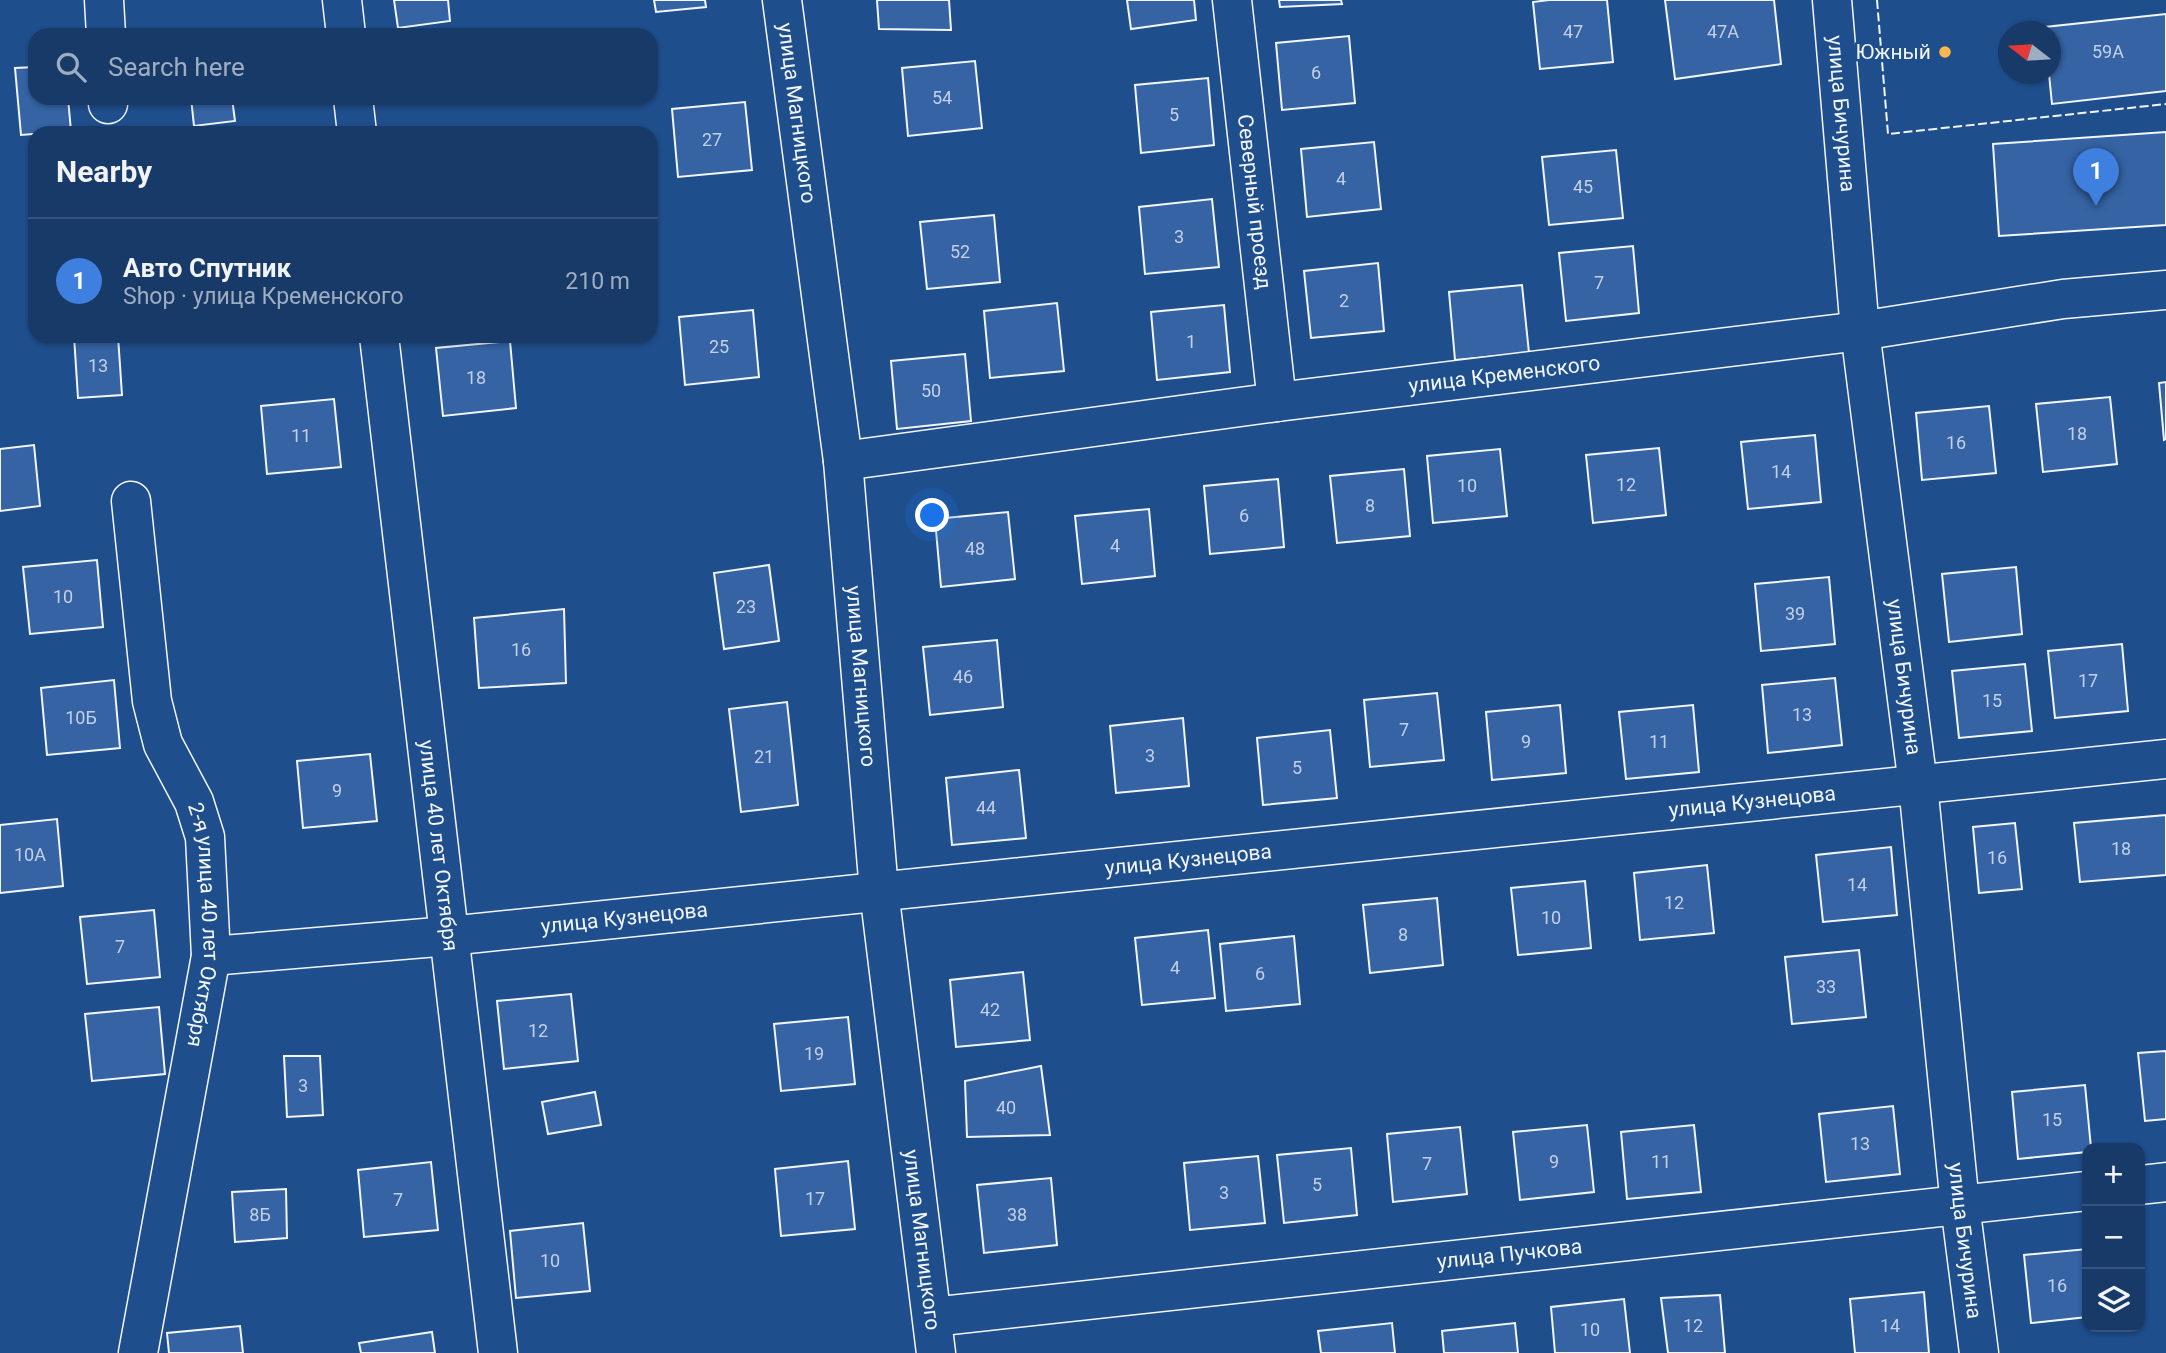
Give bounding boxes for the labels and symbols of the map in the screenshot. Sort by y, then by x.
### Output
street label: улица Магницкого [773,21,821,205]
house number: 47 [1563,21,1583,42]
house number: 47А [1707,21,1739,42]
north arrow [1998,21,2061,84]
street label: улица Бичурина [1823,34,1860,193]
place label: Южный [1856,40,1931,64]
house number: 59А [2092,41,2124,62]
marker: Южный [1937,44,1953,60]
house number: 6 [1311,62,1321,83]
house number: 54 [932,87,952,108]
house number: 5 [1169,104,1179,125]
street label: Северный проезд [1233,113,1276,291]
house number: 27 [702,129,722,150]
pin: 1 [2073,148,2119,206]
house number: 4 [1336,168,1346,189]
house number: 45 [1573,176,1593,197]
house number: 3 [1174,226,1184,247]
house number: 52 [950,241,970,262]
house number: 7 [1594,272,1604,293]
house number: 2 [1339,290,1349,311]
house number: 1 [1186,331,1196,352]
house number: 25 [709,336,729,357]
street label: улица Кременского [1407,351,1601,398]
house number: 13 [88,355,108,376]
house number: 18 [466,367,486,388]
house number: 50 [921,380,941,401]
house number: 18 [2067,423,2087,444]
house number: 11 [291,425,311,446]
house number: 16 [1946,432,1966,453]
house number: 14 [1771,461,1791,482]
house number: 12 [1616,474,1636,495]
house number: 10 [1457,475,1477,496]
house number: 8 [1365,495,1375,516]
your location [915,498,949,532]
house number: 6 [1239,505,1249,526]
house number: 4 [1110,535,1120,556]
house number: 48 [965,538,985,559]
street label: улица Магницкого [841,585,881,768]
house number: 10 [53,586,73,607]
house number: 23 [736,596,756,617]
street label: улица Бичурина [1882,598,1926,756]
house number: 39 [1785,603,1805,624]
house number: 16 [511,639,531,660]
house number: 46 [953,666,973,687]
house number: 17 [2078,670,2098,691]
house number: 15 [1982,690,2002,711]
house number: 13 [1792,704,1812,725]
house number: 10Б [65,707,97,728]
house number: 7 [1399,719,1409,740]
house number: 9 [1521,731,1531,752]
house number: 11 [1649,731,1669,752]
street label: улица 40 лет Октября [414,739,463,952]
house number: 3 [1145,745,1155,766]
house number: 21 [754,746,774,767]
house number: 5 [1292,757,1302,778]
house number: 9 [332,780,342,801]
street label: улица Кузнецова [1668,781,1837,822]
house number: 44 [976,797,996,818]
street label: 2-я улица 40 лет Октября [182,800,223,1049]
house number: 18 [2111,838,2131,859]
street label: улица Кузнецова [1104,839,1273,880]
house number: 10А [14,844,46,865]
house number: 16 [1987,847,2007,868]
house number: 14 [1847,874,1867,895]
house number: 12 [1664,892,1684,913]
street label: улица Кузнецова [540,897,709,938]
house number: 10 [1541,907,1561,928]
house number: 8 [1398,924,1408,945]
house number: 7 [115,936,125,957]
house number: 4 [1170,957,1180,978]
house number: 6 [1255,963,1265,984]
house number: 33 [1816,976,1836,997]
house number: 42 [980,999,1000,1020]
house number: 12 [528,1020,548,1041]
house number: 19 [804,1043,824,1064]
house number: 3 [298,1075,308,1096]
house number: 40 [996,1097,1016,1118]
house number: 15 [2042,1109,2062,1130]
house number: 13 [1850,1133,1870,1154]
street label: улица Магницкого [899,1148,945,1332]
house number: 9 [1549,1151,1559,1172]
house number: 11 [1651,1151,1671,1172]
house number: 7 [1422,1153,1432,1174]
street label: улица Бичурина [1944,1161,1986,1320]
house number: 5 [1312,1174,1322,1195]
house number: 3 [1219,1182,1229,1203]
house number: 17 [805,1188,825,1209]
house number: 7 [393,1189,403,1210]
house number: 8Б [249,1204,271,1225]
house number: 38 [1007,1204,1027,1225]
street label: улица Пучкова [1436,1234,1583,1274]
house number: 10 [540,1250,560,1271]
house number: 16 [2047,1275,2067,1296]
house number: 12 [1683,1315,1703,1336]
house number: 14 [1880,1315,1900,1336]
house number: 10 [1580,1319,1600,1340]

